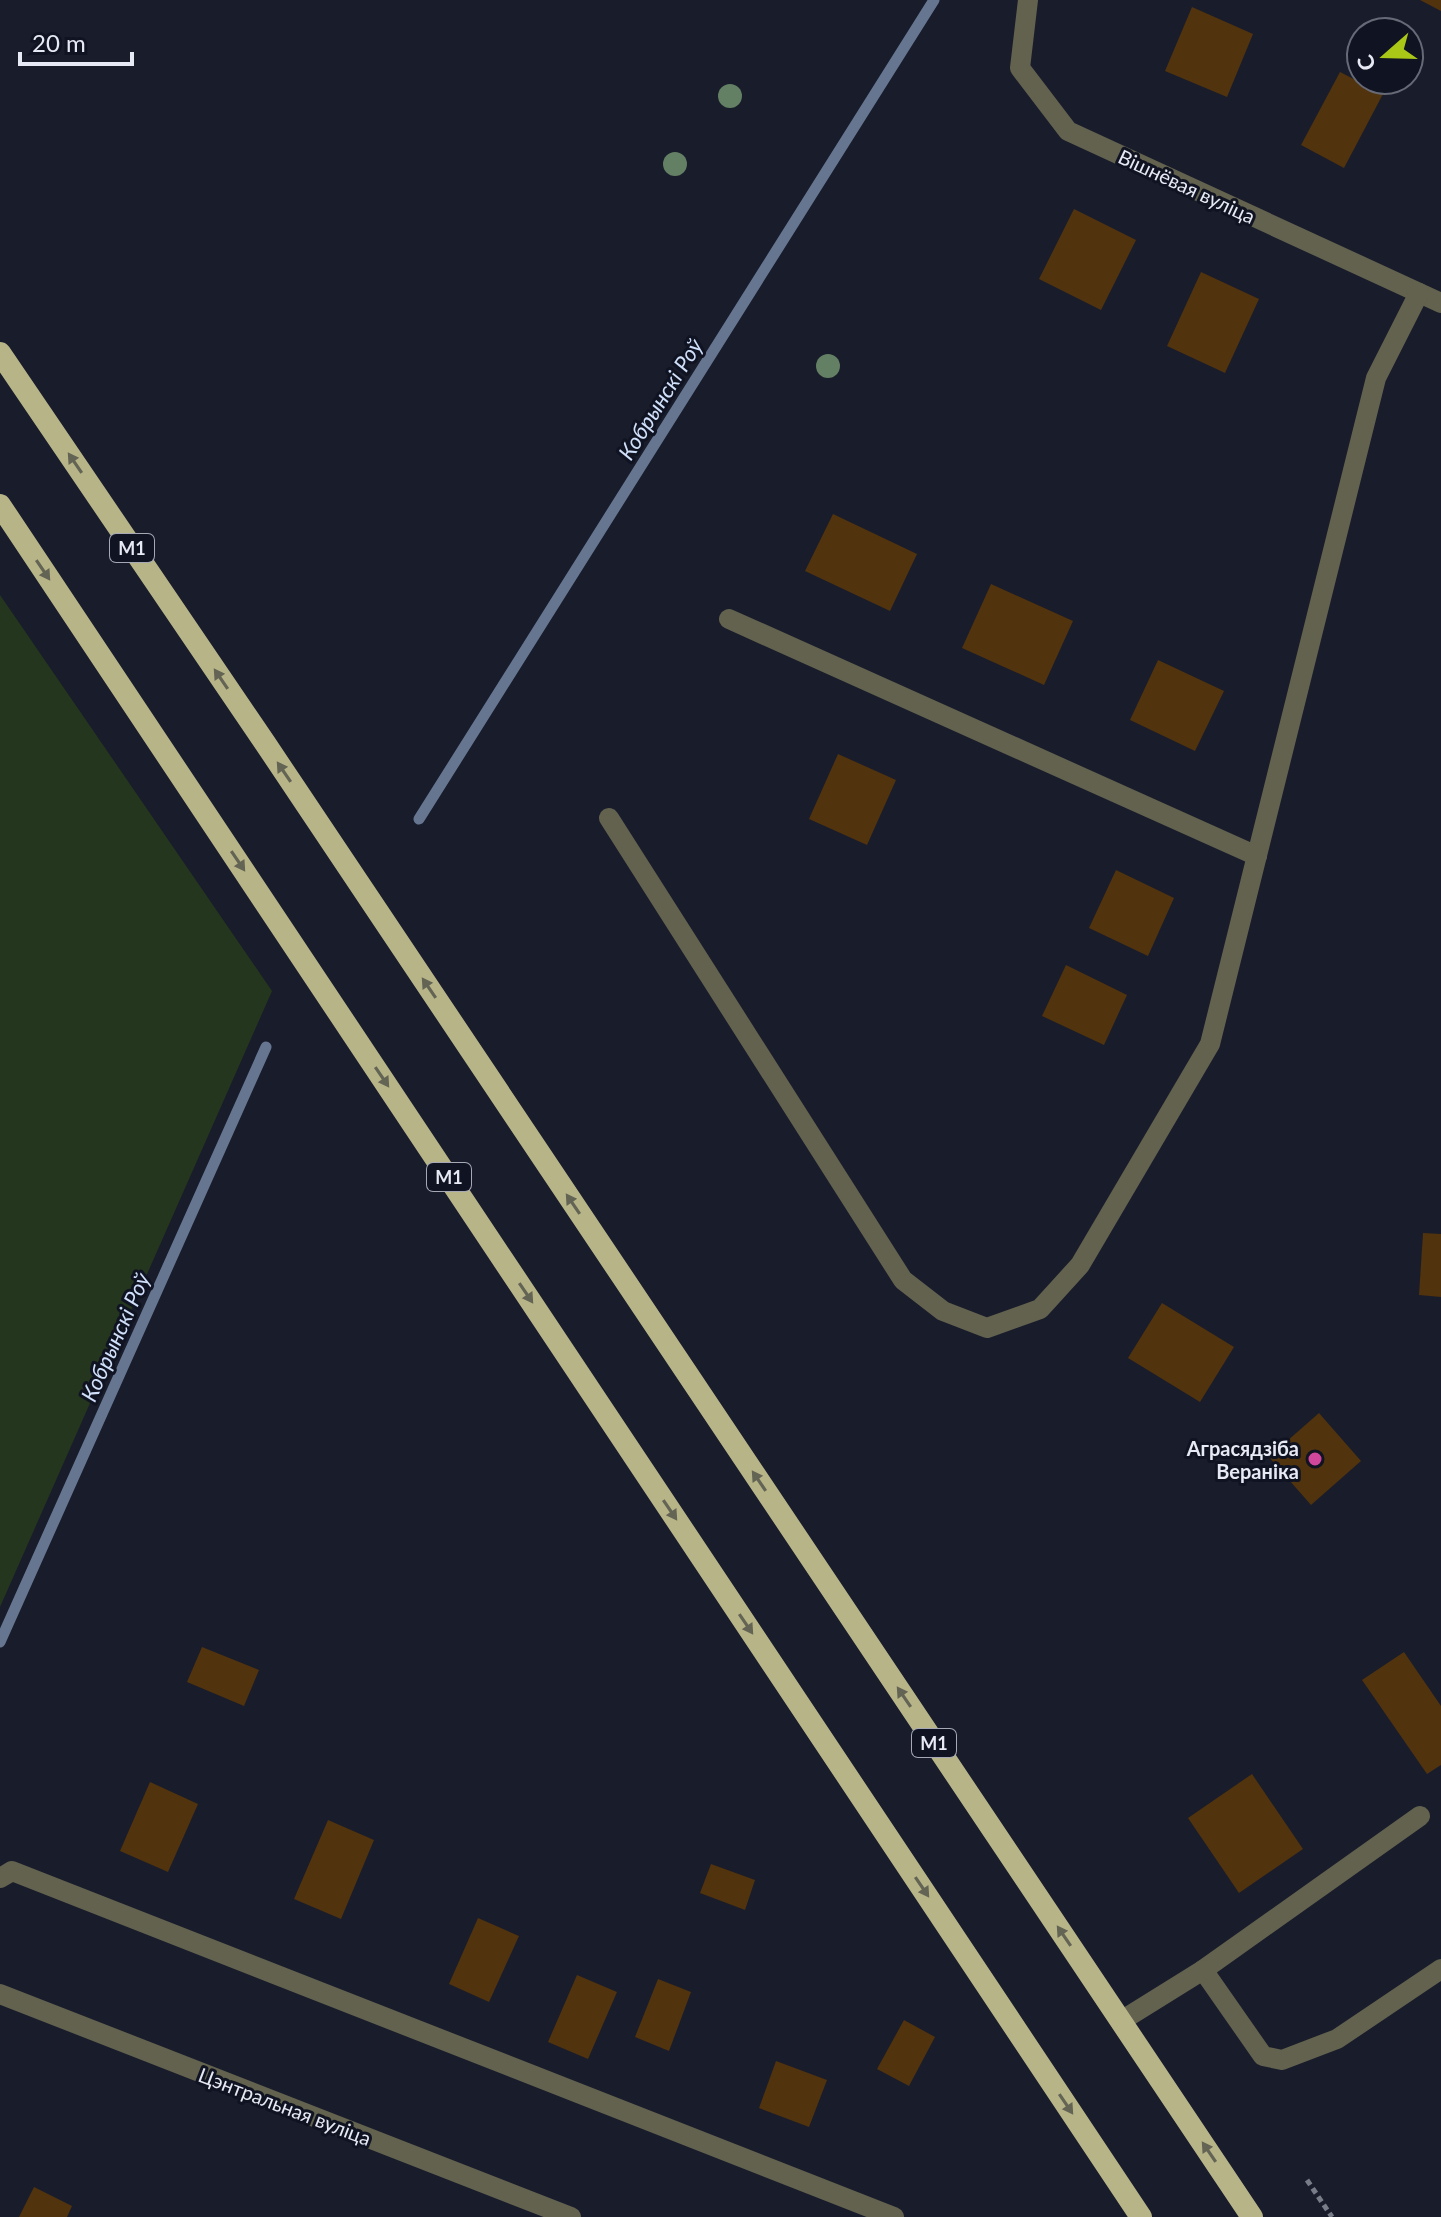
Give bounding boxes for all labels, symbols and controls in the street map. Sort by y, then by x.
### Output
scale bar [20,16,132,66]
north arrow [1345,16,1425,96]
text: 20 m [32,28,86,57]
text: С [1350,51,1381,74]
street label: Вішнёвая вуліца [1115,144,1259,228]
water label: Кобрынскі Роў [612,333,708,465]
one-way arrow [68,453,83,474]
road number: М1 [110,534,154,562]
one-way arrow [36,559,50,581]
one-way arrow [213,668,228,689]
one-way arrow [277,761,292,782]
one-way arrow [230,850,245,871]
one-way arrow [421,977,436,998]
one-way arrow [374,1066,389,1088]
road number: М1 [427,1163,471,1191]
one-way arrow [566,1193,581,1214]
water label: Кобрынскі Роў [75,1268,156,1405]
one-way arrow [518,1283,533,1304]
place label: Аграсядзіба Вераніка [1186,1436,1299,1483]
marker: Аграсядзіба Вераніка [1306,1450,1324,1468]
one-way arrow [752,1470,767,1491]
one-way arrow [662,1499,677,1521]
one-way arrow [738,1613,753,1634]
one-way arrow [896,1686,911,1707]
road number: М1 [912,1729,956,1757]
one-way arrow [914,1877,929,1898]
one-way arrow [1057,1926,1072,1947]
street label: Цэнтральная вуліца [195,2062,375,2150]
one-way arrow [1058,2093,1073,2114]
one-way arrow [1201,2142,1216,2163]

